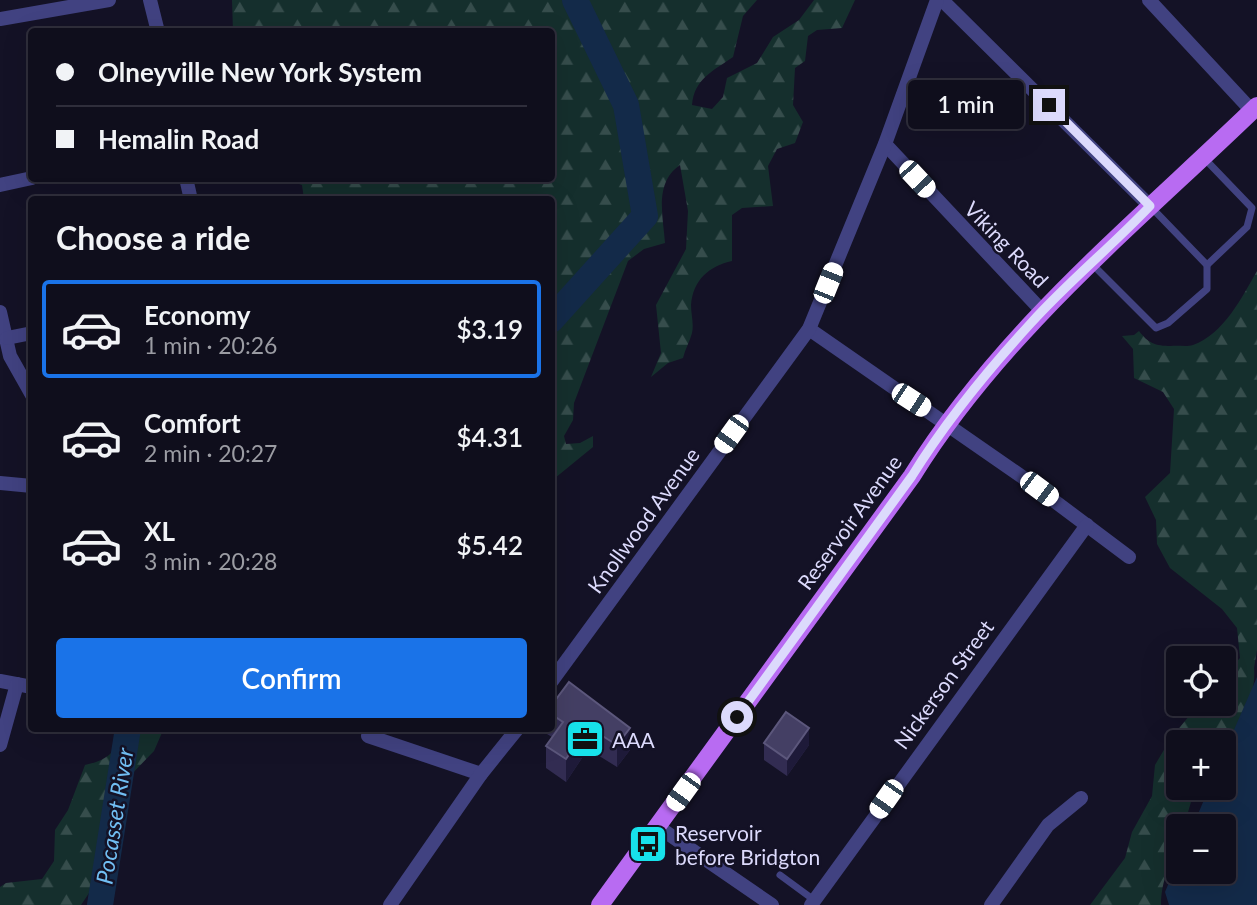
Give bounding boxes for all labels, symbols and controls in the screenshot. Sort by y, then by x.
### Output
text: Olneyville New York System [98,56,422,88]
callout: 1 min [909,80,1024,130]
route end [1033,89,1065,121]
text: 1 min [938,90,994,118]
text: Hemalin Road [98,123,259,155]
car [895,156,940,202]
street label: Viking Road [960,196,1054,292]
text: Choose a ride [56,218,250,257]
car [811,260,846,306]
icon: car [60,298,123,361]
text: Economy [144,299,250,331]
text: $3.19 [457,313,523,345]
text: 1 min · 20:26 [144,331,277,359]
car [888,380,935,420]
icon: car [60,406,123,469]
text: Comfort [144,407,241,439]
car [711,411,752,457]
text: $4.31 [457,421,523,453]
text: 2 min · 20:27 [144,439,277,467]
street label: Knollwood Avenue [582,442,704,598]
street label: Reservoir Avenue [792,450,906,594]
car [1016,468,1063,510]
icon: car [60,514,123,577]
text: XL [144,515,175,547]
text: $5.42 [457,529,523,561]
text: 3 min · 20:28 [144,547,277,575]
street label: Nickerson Street [888,614,998,753]
button: Confirm [56,638,527,718]
map controls [1166,646,1236,884]
button: locate [1166,646,1236,716]
route start [721,701,753,733]
office icon: AAA [564,718,606,760]
place label: AAA [612,727,655,752]
button: + [1166,730,1236,800]
water label: Pocasset River [89,745,139,886]
car [663,769,704,815]
car [866,776,907,822]
button: − [1166,814,1236,884]
place label: Reservoir before Bridgton [675,820,820,869]
bus stop icon: Reservoir before Bridgton [627,823,669,865]

